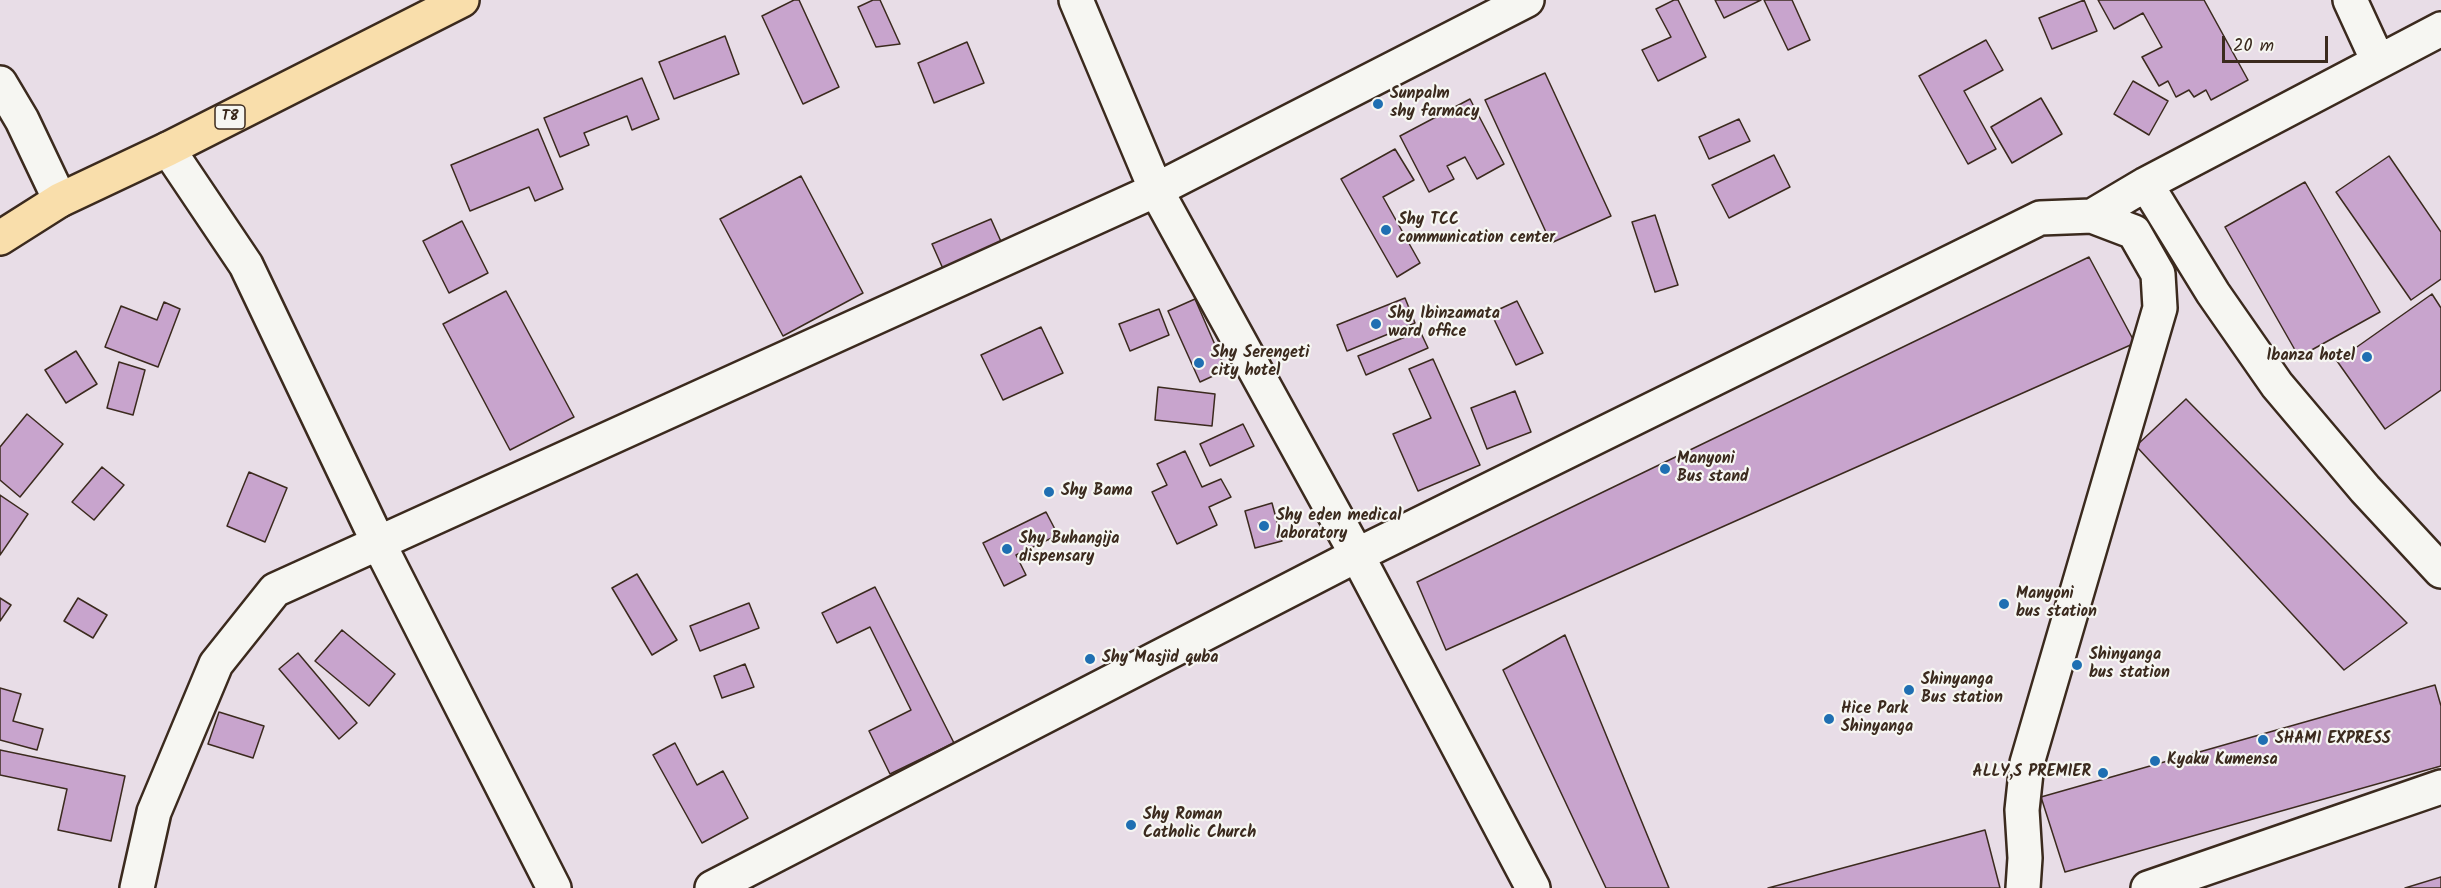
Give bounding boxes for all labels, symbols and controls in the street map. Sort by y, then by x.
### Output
scale bar [2225,24,2332,62]
text: 20 m [2233,32,2274,61]
place label: Sunpalm shy farmacy [1390,85,1479,123]
marker: Sunpalm shy farmacy [1371,97,1385,111]
road number: T8 [215,105,245,129]
place label: Shy TCC communication center [1398,211,1555,249]
marker: Shy TCC communication center [1379,223,1393,237]
place label: Shy Ibinzamata ward office [1388,305,1500,343]
marker: Shy Ibinzamata ward office [1369,317,1383,331]
place label: Shy Serengeti city hotel [1211,344,1309,382]
place label: Ibanza hotel [2266,347,2355,367]
marker: Ibanza hotel [2360,350,2374,364]
marker: Shy Serengeti city hotel [1192,356,1206,370]
place label: Manyoni Bus stand [1677,450,1749,488]
marker: Manyoni Bus stand [1658,462,1672,476]
place label: Shy Bama [1061,482,1133,502]
marker: Shy Bama [1042,485,1056,499]
place label: Shy eden medical laboratory [1276,507,1402,545]
marker: Shy eden medical laboratory [1257,519,1271,533]
place label: Shy Buhangija dispensary [1019,530,1119,568]
marker: Shy Buhangija dispensary [1000,542,1014,556]
place label: Manyoni bus station [2016,585,2097,623]
marker: Manyoni bus station [1997,597,2011,611]
place label: Shinyanga bus station [2089,646,2170,684]
place label: Shy Masjid quba [1102,649,1218,669]
marker: Shy Masjid quba [1083,652,1097,666]
marker: Shinyanga bus station [2070,658,2084,672]
place label: Shinyanga Bus station [1921,671,2003,709]
marker: Shinyanga Bus station [1902,683,1916,697]
place label: Hice Park Shinyanga [1841,700,1913,738]
marker: Hice Park Shinyanga [1822,712,1836,726]
place label: SHAMI EXPRESS [2275,730,2391,750]
marker: SHAMI EXPRESS [2256,733,2270,747]
place label: Kyaku Kumensa [2167,751,2278,771]
marker: Kyaku Kumensa [2148,754,2162,768]
place label: ALLY,S PREMIER [1973,763,2091,783]
marker: ALLY,S PREMIER [2096,766,2110,780]
place label: Shy Roman Catholic Church [1143,806,1256,844]
marker: Shy Roman Catholic Church [1124,818,1138,832]

